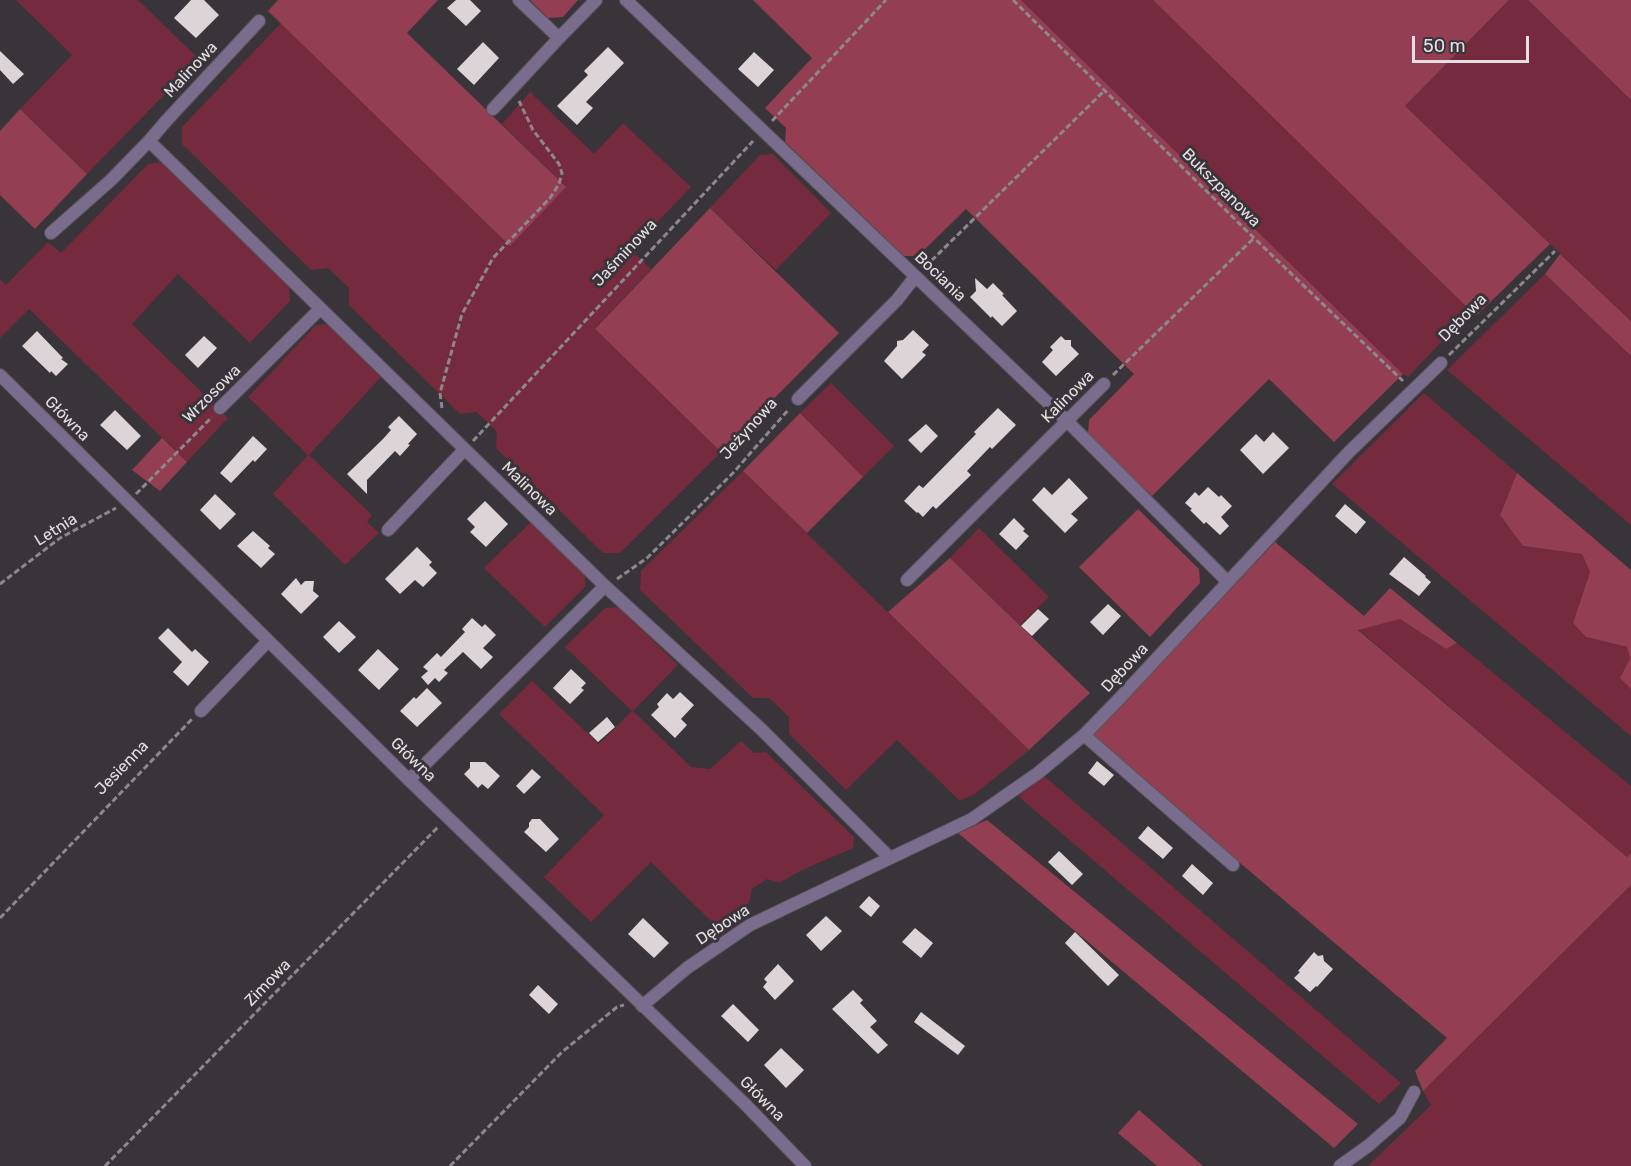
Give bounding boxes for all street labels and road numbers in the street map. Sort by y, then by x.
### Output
street label: Malinowa [160,38,222,102]
street label: Bukszpanowa [1178,145,1264,231]
street label: Jaśminowa [589,215,661,291]
street label: Bociania [910,248,970,306]
street label: Dębowa [1435,290,1491,346]
street label: Wrzosowa [179,361,245,427]
street label: Kalinowa [1038,367,1098,427]
street label: Główna [41,393,93,445]
street label: Jeżynowa [716,394,782,464]
street label: Malinowa [497,458,561,520]
street label: Letnia [31,510,81,550]
street label: Dębowa [1098,640,1152,696]
street label: Główna [386,734,440,786]
street label: Jesienna [91,737,153,799]
street label: Dębowa [693,901,753,949]
street label: Zimowa [241,955,295,1011]
street label: Główna [736,1073,788,1125]

